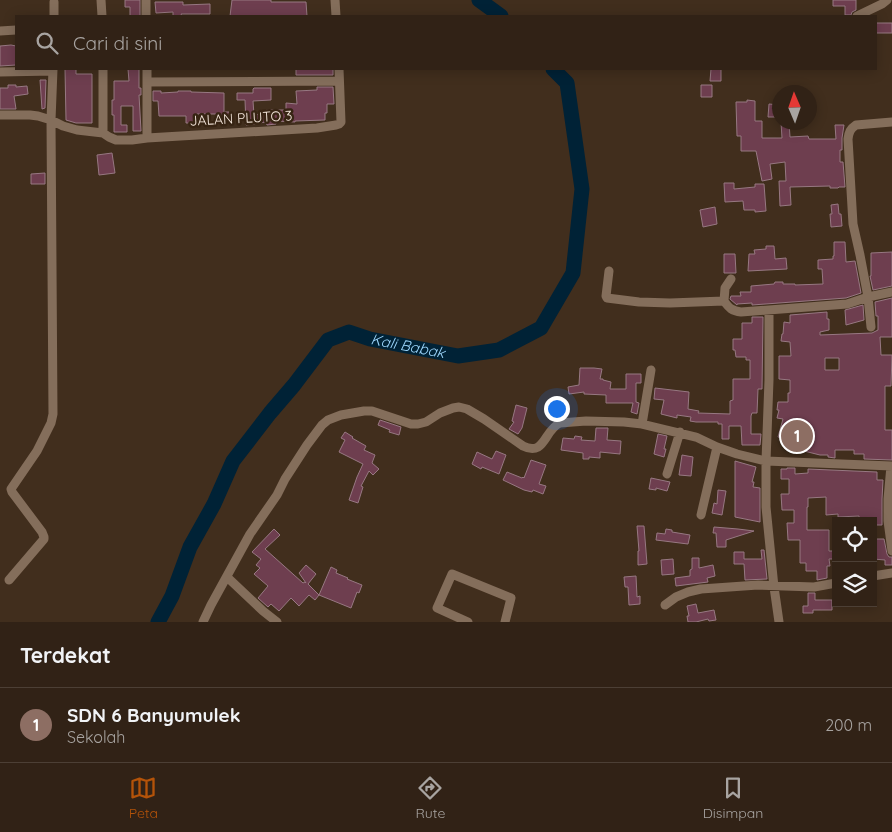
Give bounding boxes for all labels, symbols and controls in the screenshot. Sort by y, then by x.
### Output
search box [15,15,877,70]
icon: search [33,29,61,57]
text: Cari di sini [73,31,162,55]
north arrow [772,85,817,130]
street label: JALAN PLUTO 3 [189,106,293,130]
water label: Kali Babak [369,329,449,363]
your location [544,396,570,422]
pin: 1 [781,417,813,455]
map controls [832,517,877,607]
button: locate [832,517,877,562]
button: layers [832,562,877,607]
text: Terdekat [20,642,111,668]
text: SDN 6 Banyumulek [67,703,241,727]
text: 1 [33,715,39,735]
text: 200 m [825,715,872,735]
text: Sekolah [67,727,125,747]
tab: Peta [129,774,158,822]
tab: Rute [416,774,445,822]
tab: Disimpan [703,774,763,822]

